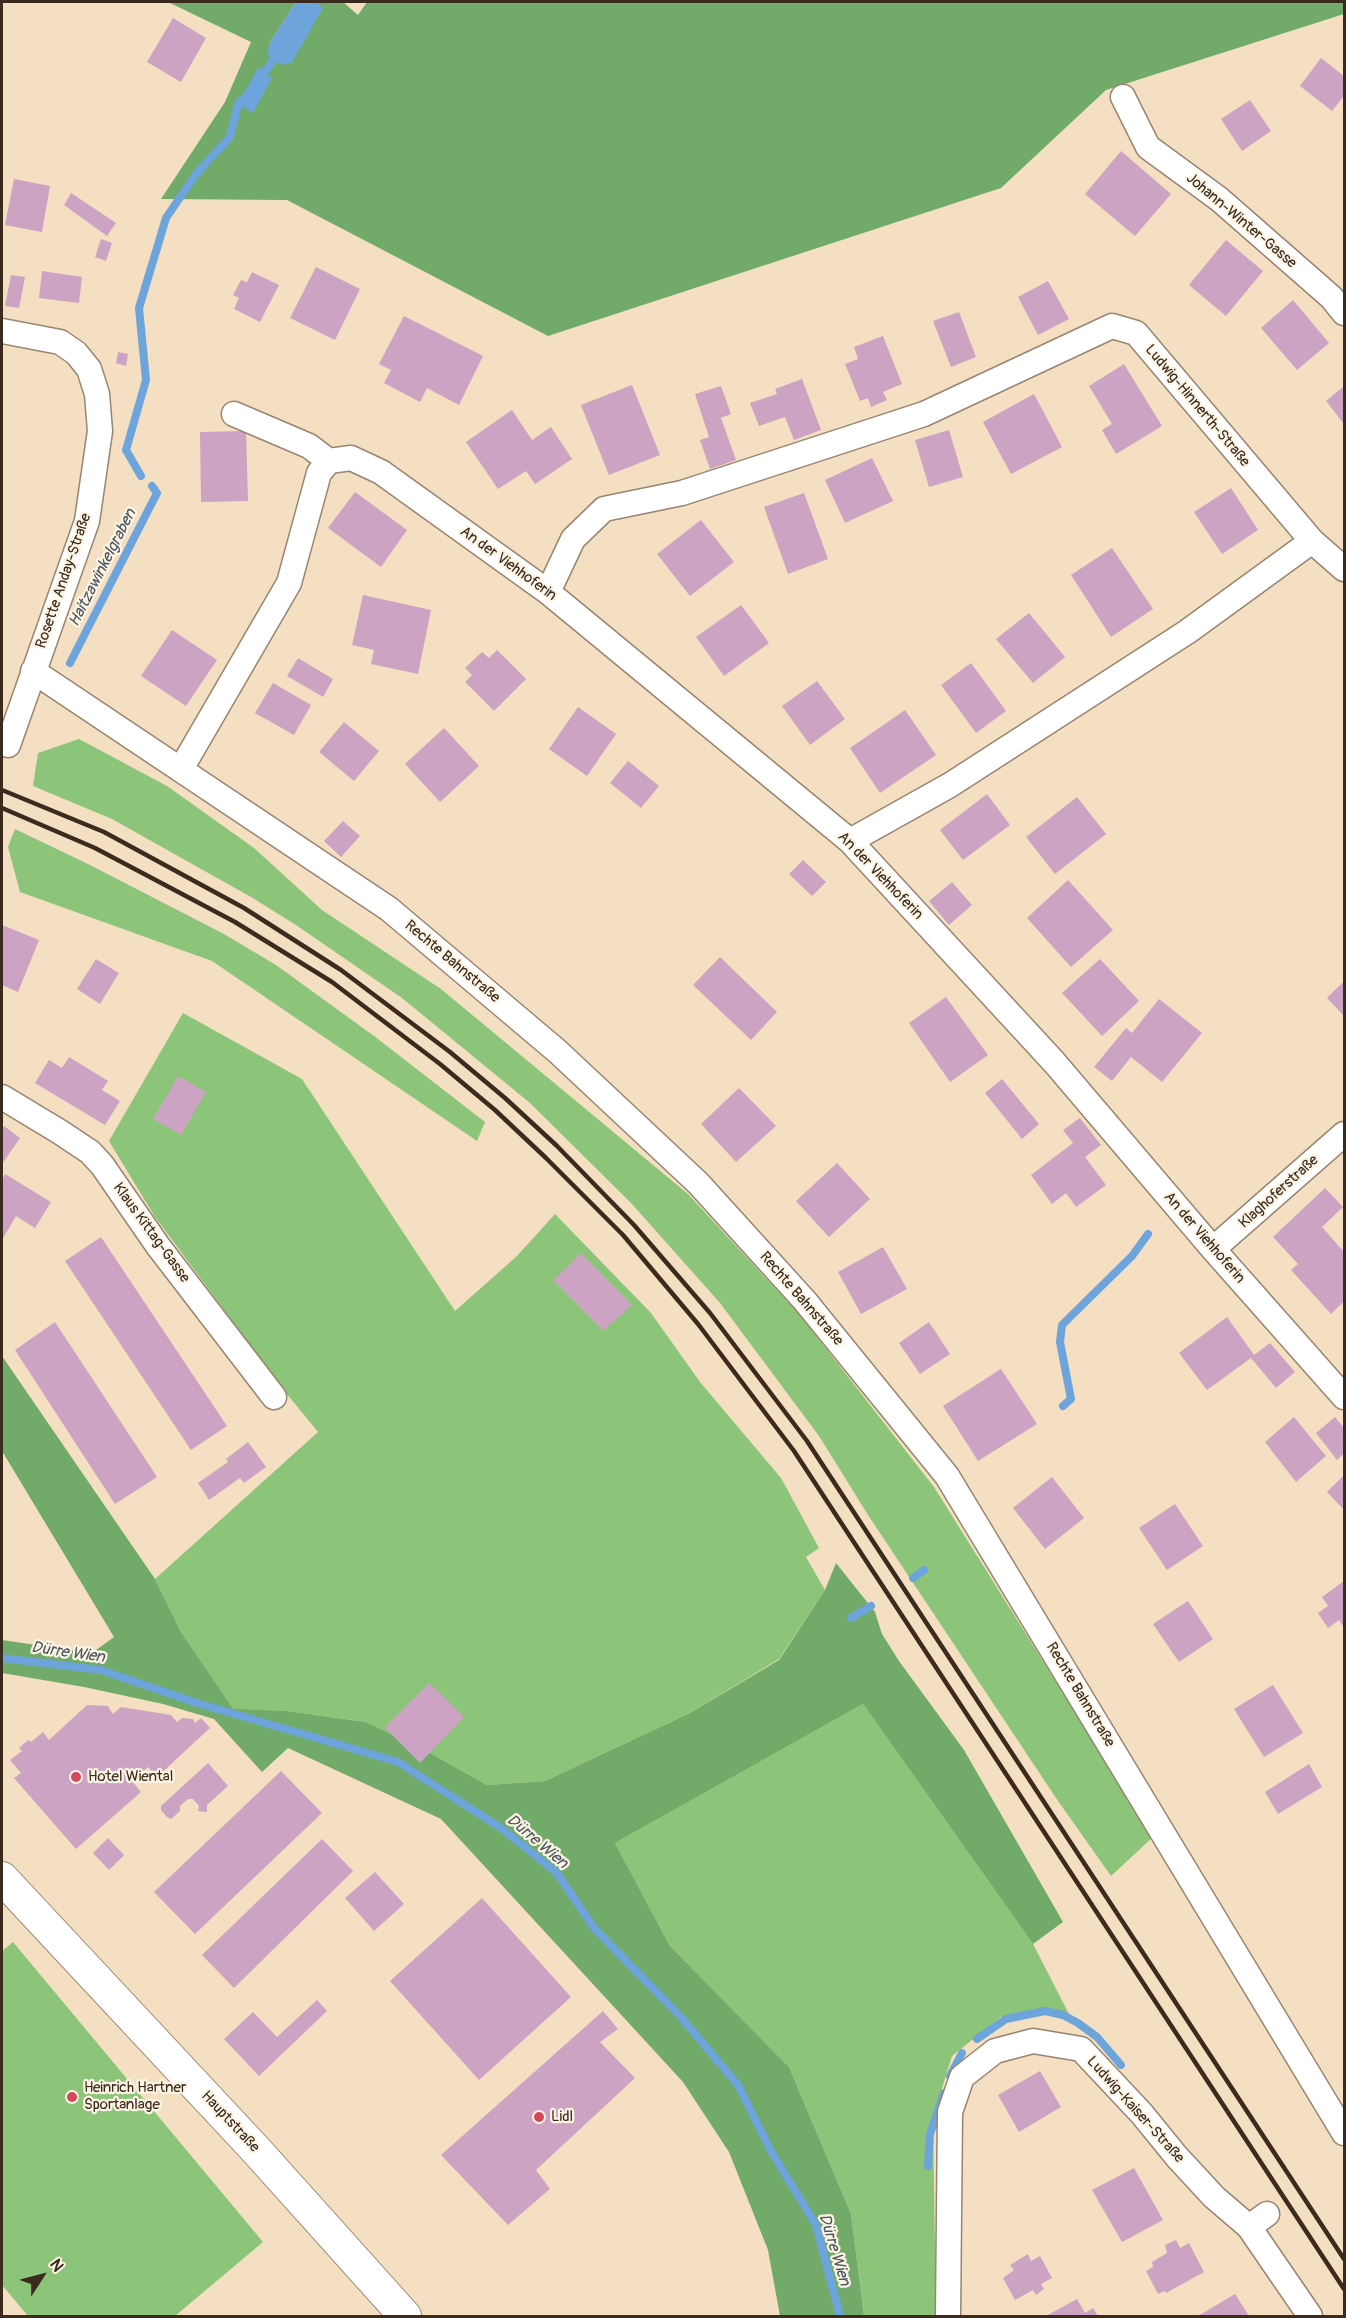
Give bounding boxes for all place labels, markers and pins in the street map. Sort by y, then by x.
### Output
place label: Hotel Wiental [88,1768,173,1786]
marker: Hotel Wiental [69,1770,83,1784]
place label: Heinrich Hartner Sportanlage [84,2079,186,2114]
marker: Heinrich Hartner Sportanlage [65,2090,79,2104]
place label: Lidl [551,2108,573,2126]
marker: Lidl [532,2110,546,2124]

